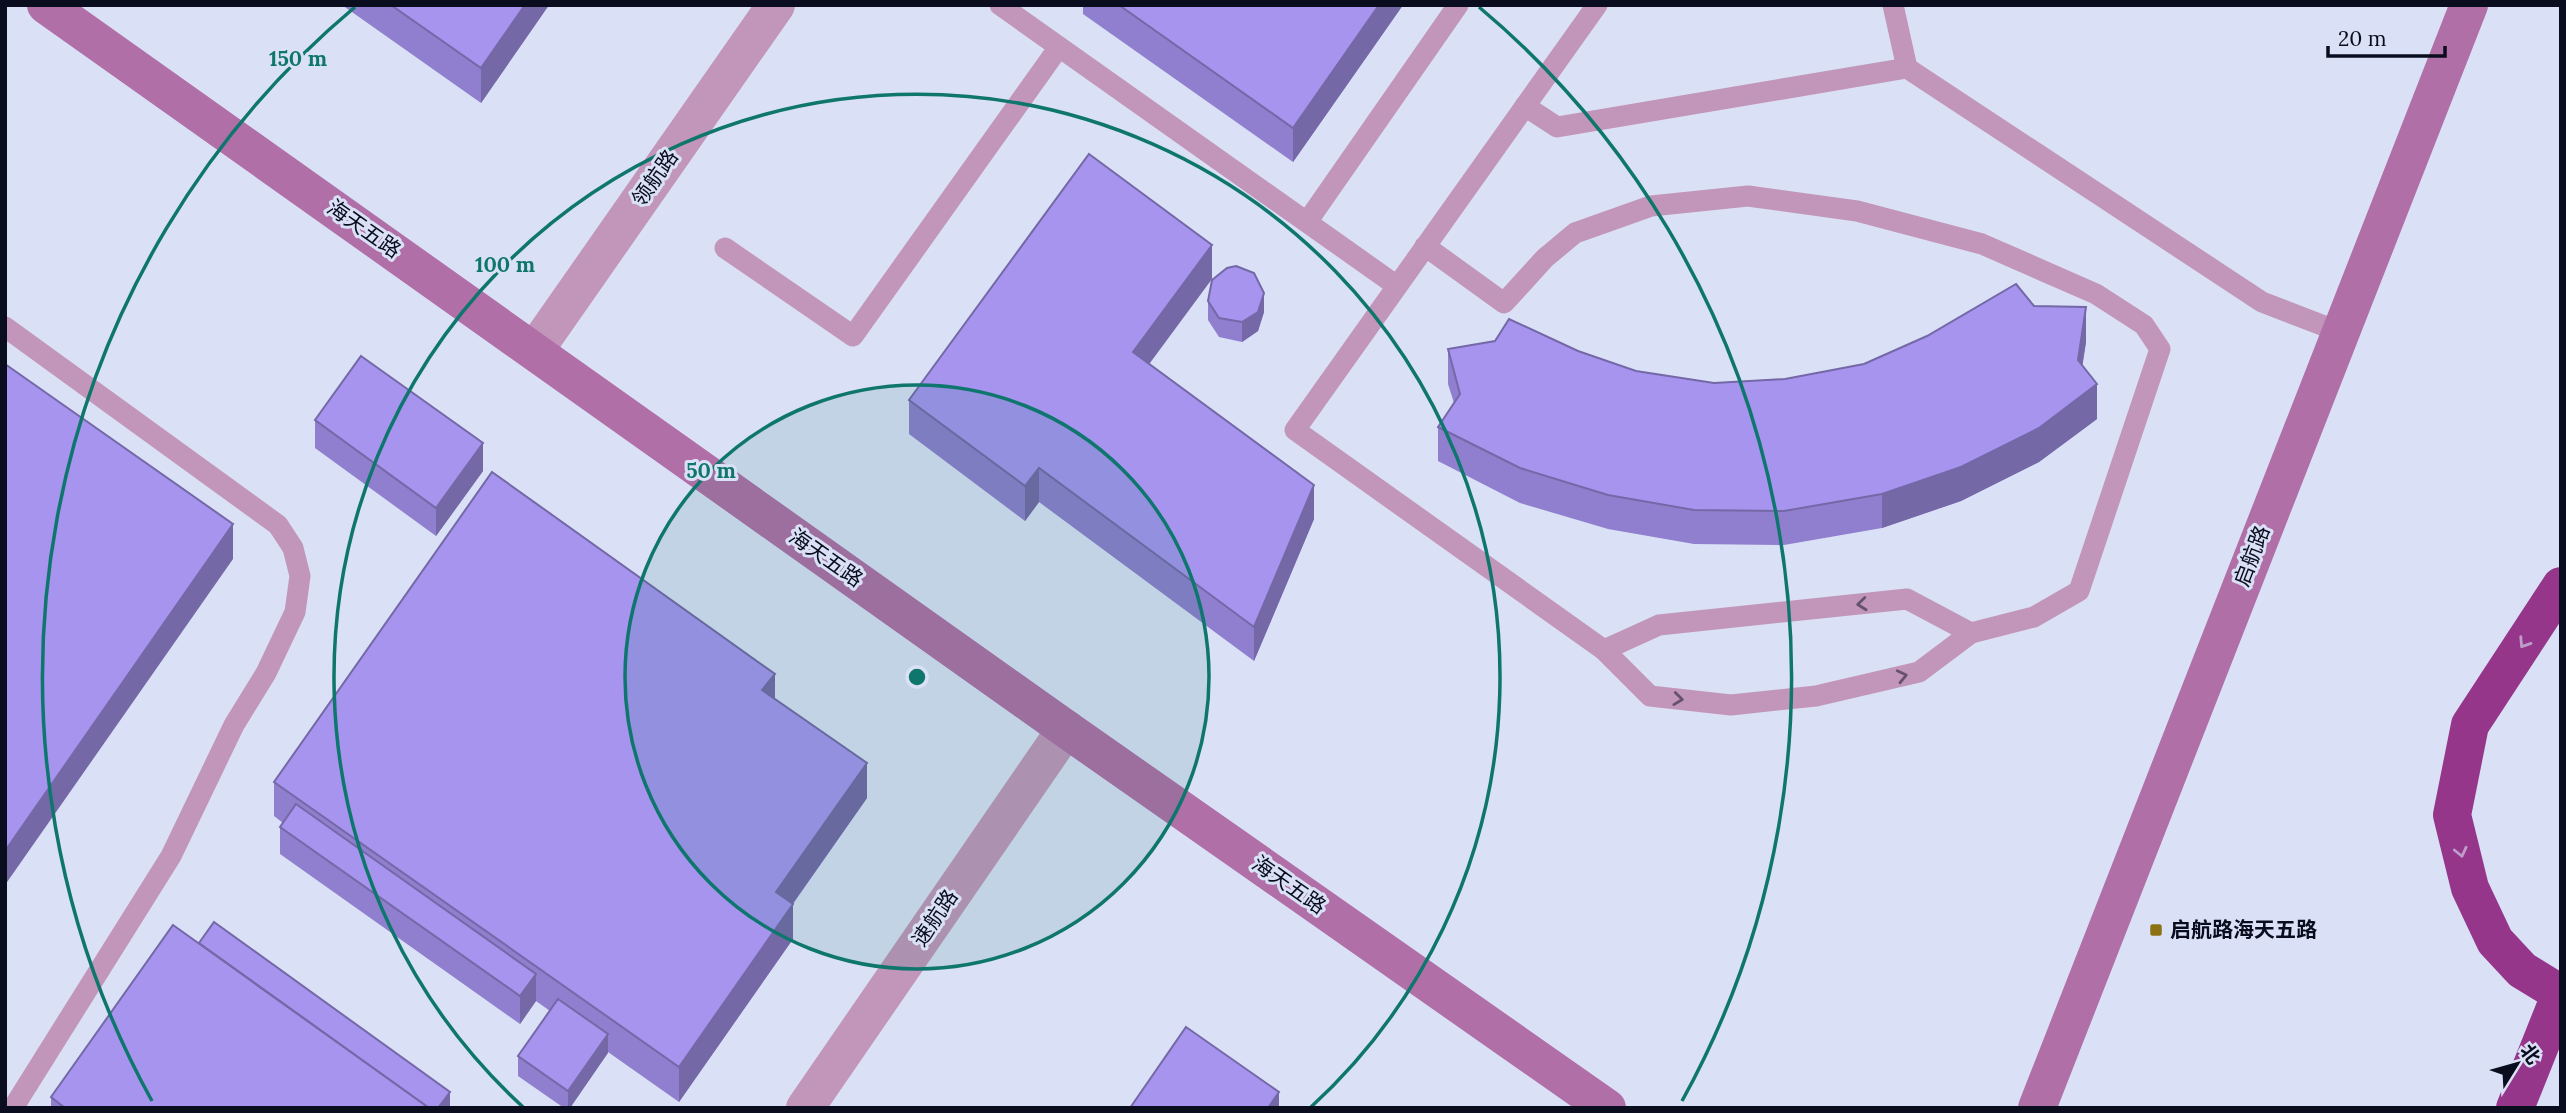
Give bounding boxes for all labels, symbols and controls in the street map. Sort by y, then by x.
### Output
scale bar [2328,14,2445,58]
text: 20 m [2338,25,2387,52]
text: 150 m [269,45,327,72]
street label: 领航路 [625,144,684,211]
street label: 海天五路 [322,193,406,264]
text: 100 m [475,251,535,278]
text: 50 m [686,457,736,484]
street label: 海天五路 [784,522,868,593]
street label: 启航路 [2228,522,2275,590]
one-way arrow [1856,596,1867,611]
one-way arrow [2519,636,2532,649]
centre of rings [905,665,929,689]
one-way arrow [1896,670,1908,685]
one-way arrow [1673,691,1684,706]
one-way arrow [2453,846,2467,858]
street label: 海天五路 [1247,849,1331,920]
street label: 速航路 [906,884,963,951]
place label: 启航路海天五路 [2170,916,2317,943]
marker: 启航路海天五路 [2148,922,2164,938]
north arrow [2482,1029,2552,1099]
text: 北 [2515,1039,2546,1069]

